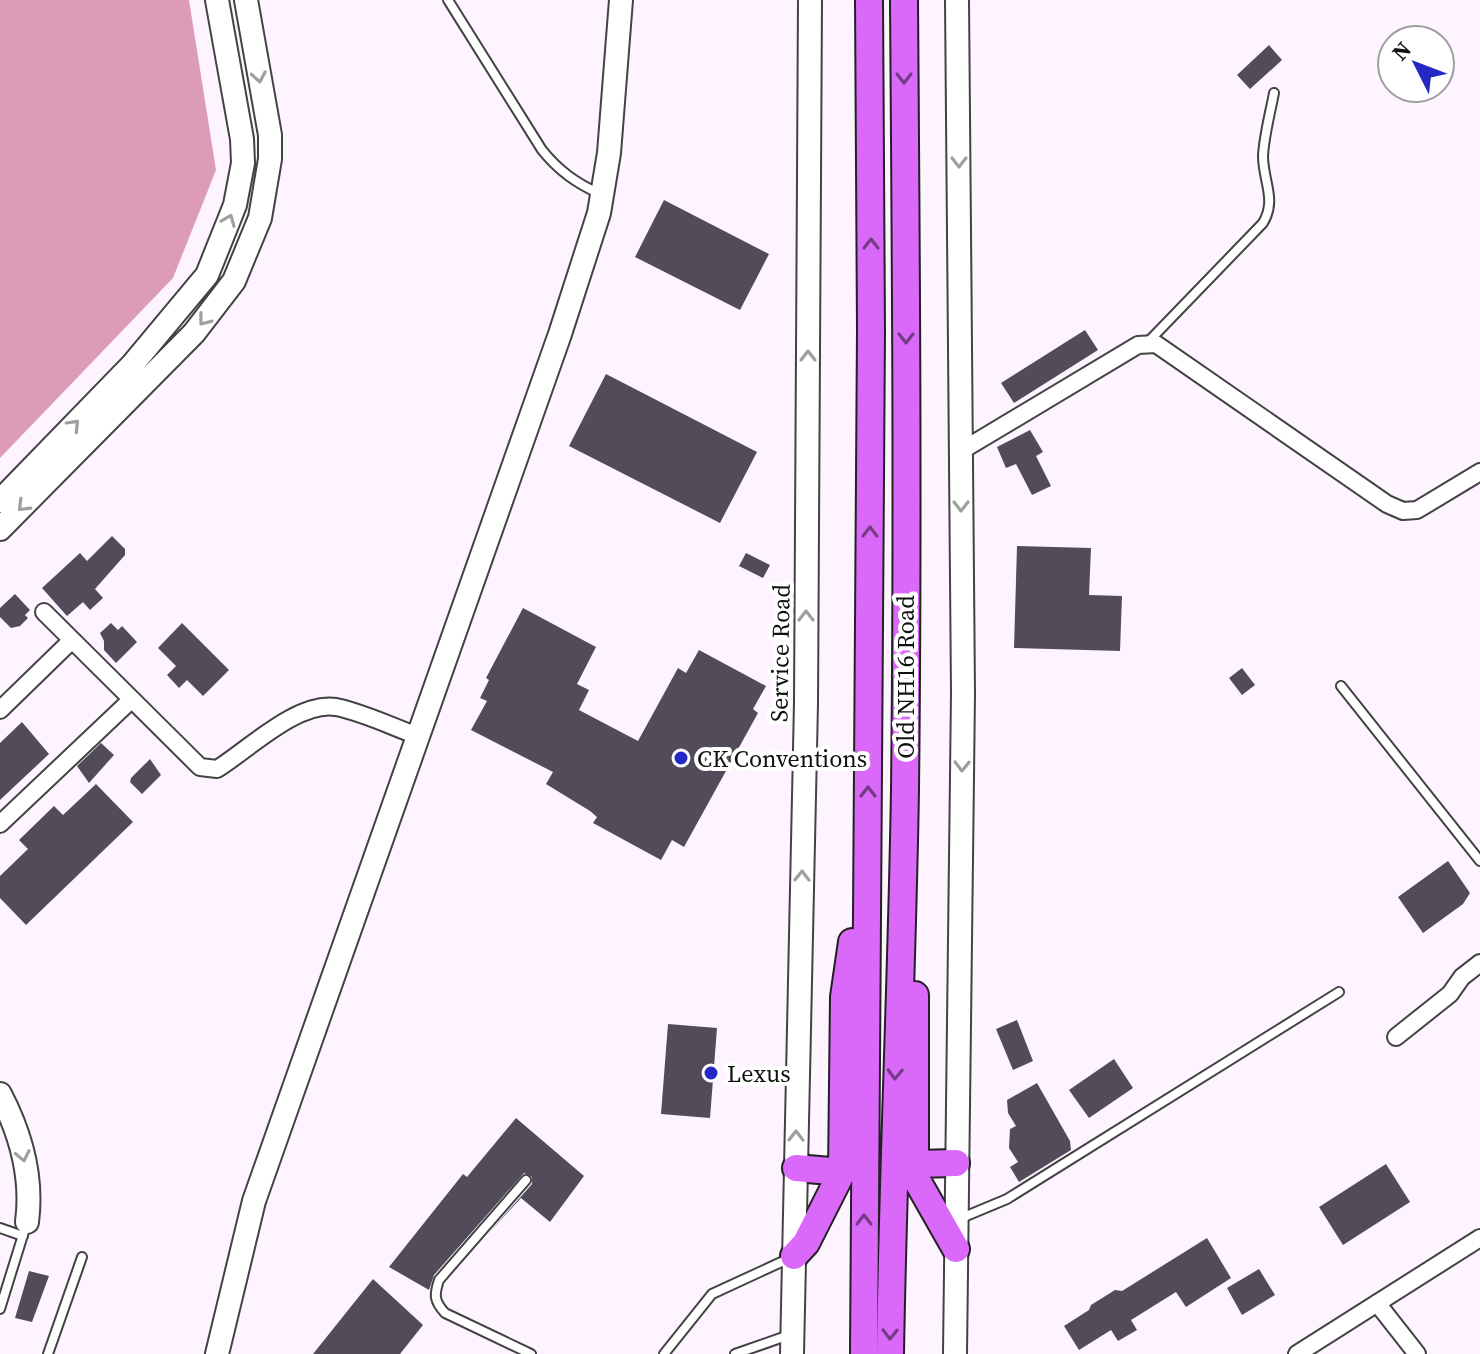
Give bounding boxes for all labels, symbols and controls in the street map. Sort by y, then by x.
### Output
north arrow [1376,24,1456,104]
text: N [1385,35,1418,67]
one-way arrow [250,70,267,84]
one-way arrow [895,72,913,85]
one-way arrow [950,156,967,169]
one-way arrow [219,214,236,228]
one-way arrow [862,237,879,250]
one-way arrow [200,311,214,326]
one-way arrow [897,332,915,345]
one-way arrow [799,349,817,362]
one-way arrow [65,420,79,434]
one-way arrow [18,497,32,511]
one-way arrow [952,500,970,513]
one-way arrow [861,525,879,538]
street label: Service Road [762,583,798,722]
street label: Old NH16 Road [889,595,922,759]
one-way arrow [797,609,815,622]
place label: CK Conventions [697,742,867,775]
marker: CK Conventions [672,749,690,767]
one-way arrow [953,760,971,773]
one-way arrow [859,785,877,798]
one-way arrow [793,869,811,882]
place label: Lexus [727,1057,791,1090]
marker: Lexus [702,1064,720,1082]
one-way arrow [887,1068,904,1081]
one-way arrow [788,1129,805,1142]
one-way arrow [14,1149,31,1162]
one-way arrow [855,1213,873,1226]
one-way arrow [881,1328,899,1341]

